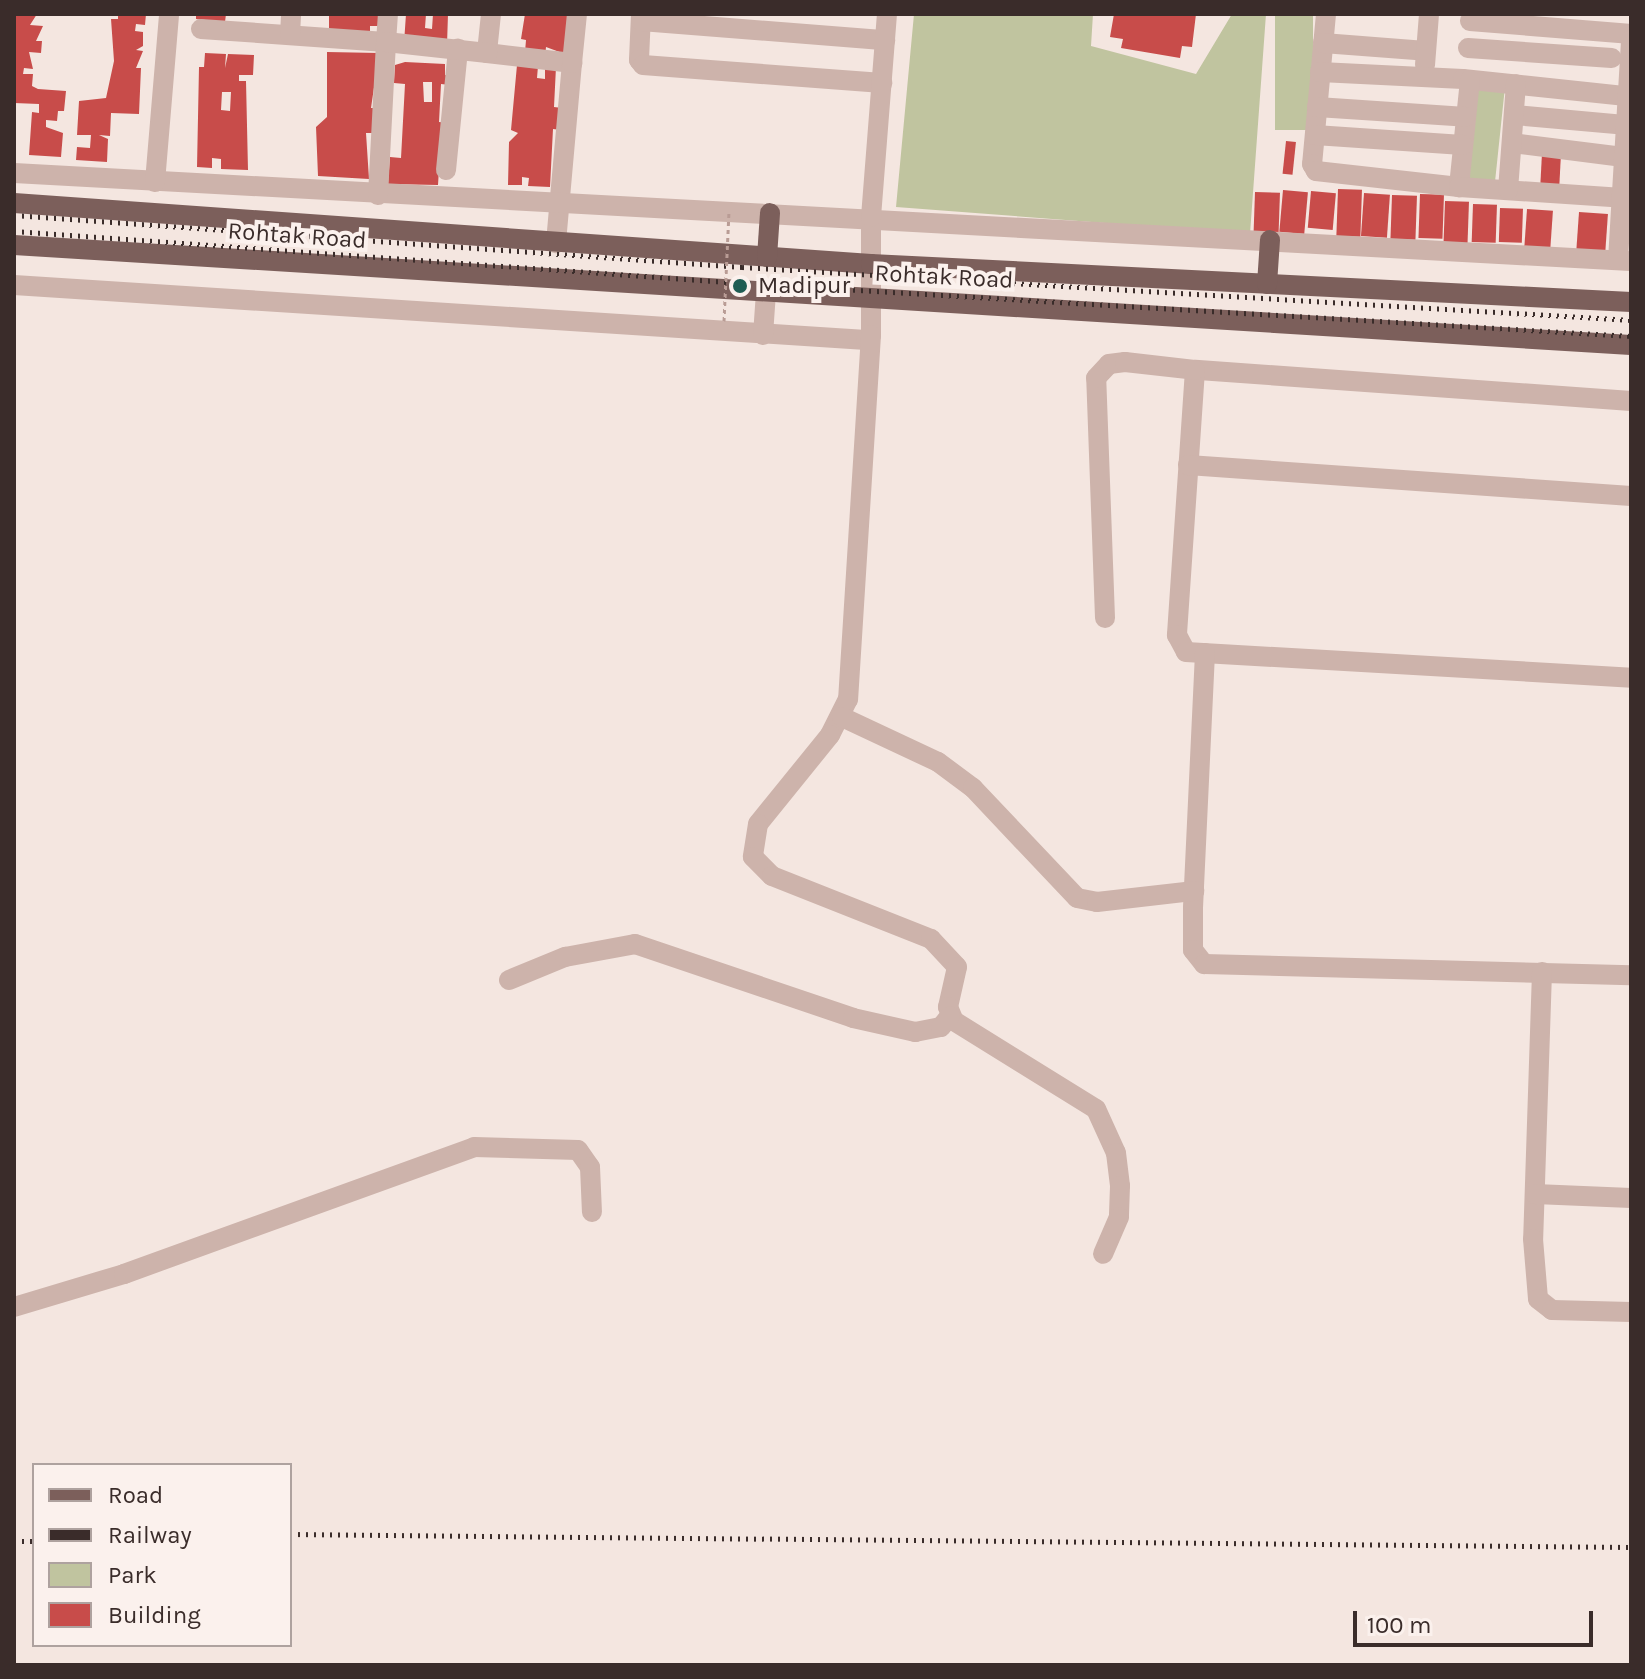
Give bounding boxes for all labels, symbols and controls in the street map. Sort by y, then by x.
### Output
street label: Rohtak Road [227,217,367,255]
street label: Rohtak Road [874,259,1014,295]
place label: Madipur [758,272,850,300]
marker: Madipur [729,275,751,297]
legend [32,1463,292,1647]
text: Road [108,1481,163,1509]
text: Railway [108,1521,192,1549]
text: Park [108,1561,157,1589]
scale bar [1357,1595,1597,1645]
text: Building [108,1601,201,1629]
text: 100 m [1367,1611,1432,1639]

